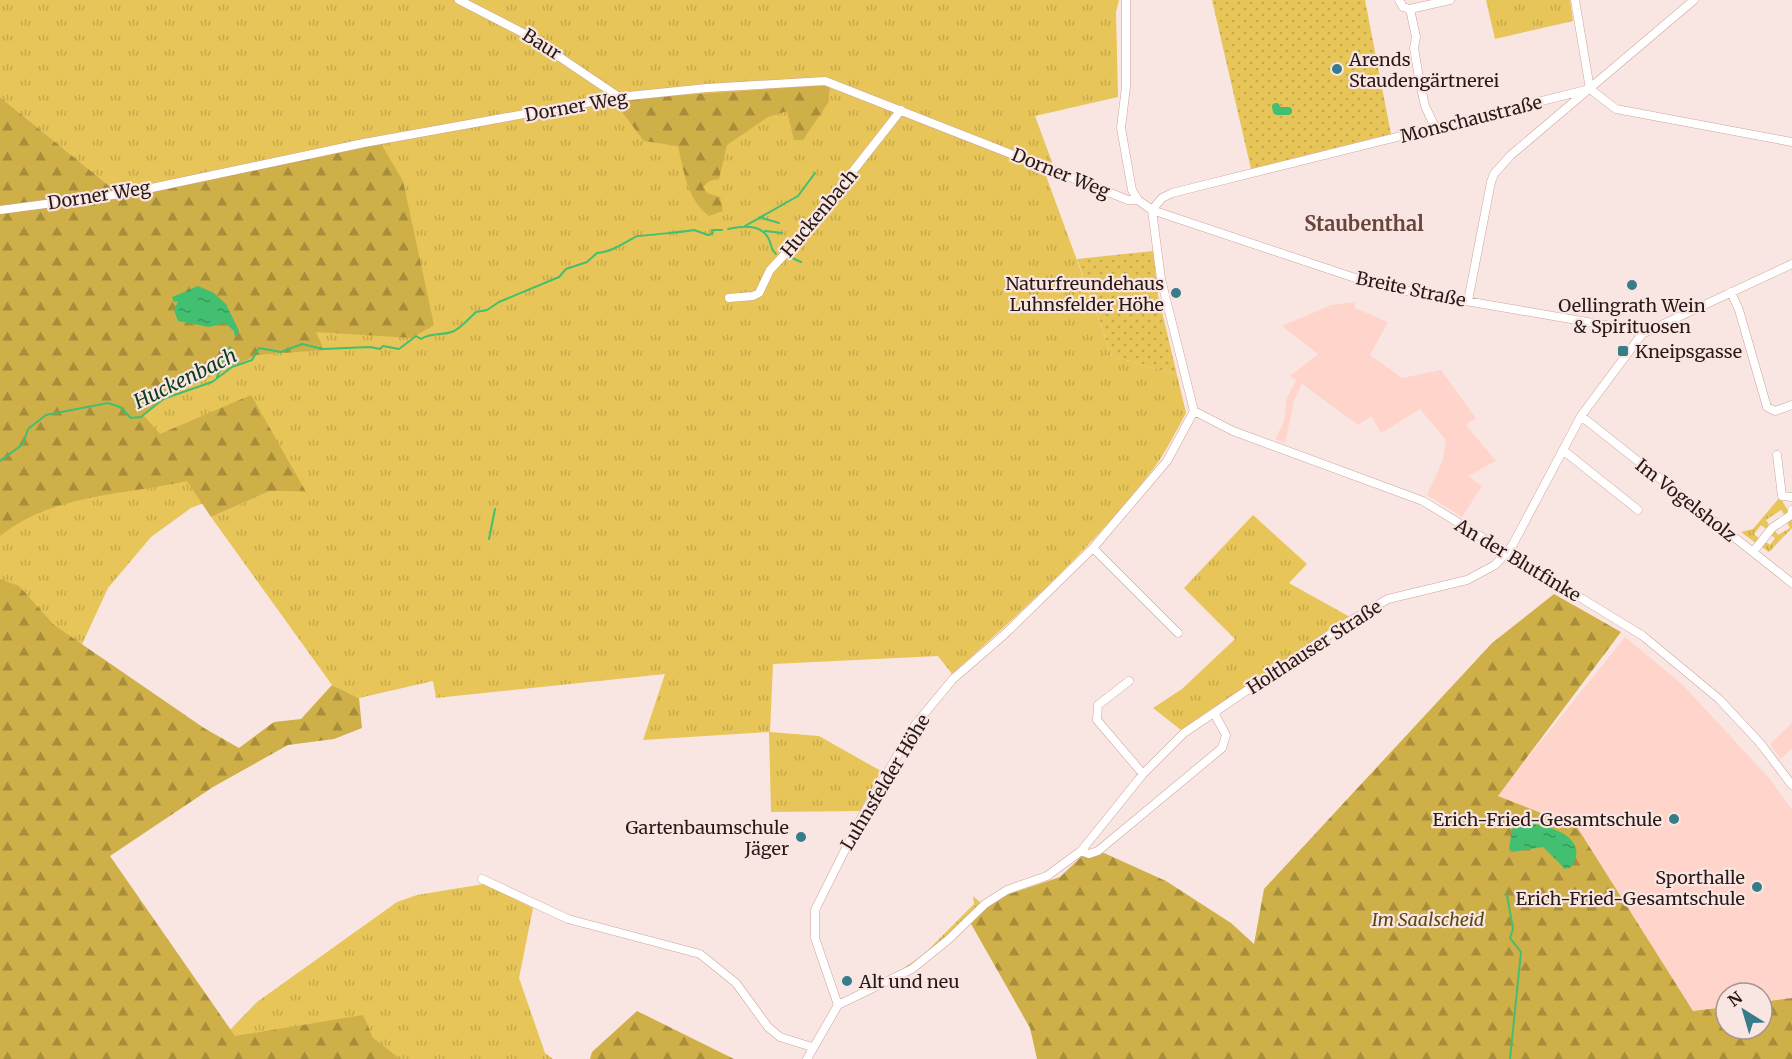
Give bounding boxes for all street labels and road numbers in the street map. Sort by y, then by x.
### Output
street label: Baur [518,23,566,65]
street label: Dorner Weg [523,86,629,126]
street label: Monschaustraße [1398,90,1544,148]
street label: Dorner Weg [1009,143,1113,203]
street label: Huckenbach [776,164,862,262]
street label: Dorner Weg [46,176,152,214]
street label: Breite Straße [1354,266,1468,312]
street label: Im Vogelsholz [1631,453,1741,547]
street label: An der Blutfinke [1450,513,1585,607]
street label: Holthauser Straße [1242,595,1386,699]
street label: Luhnsfelder Höhe [835,710,935,854]

